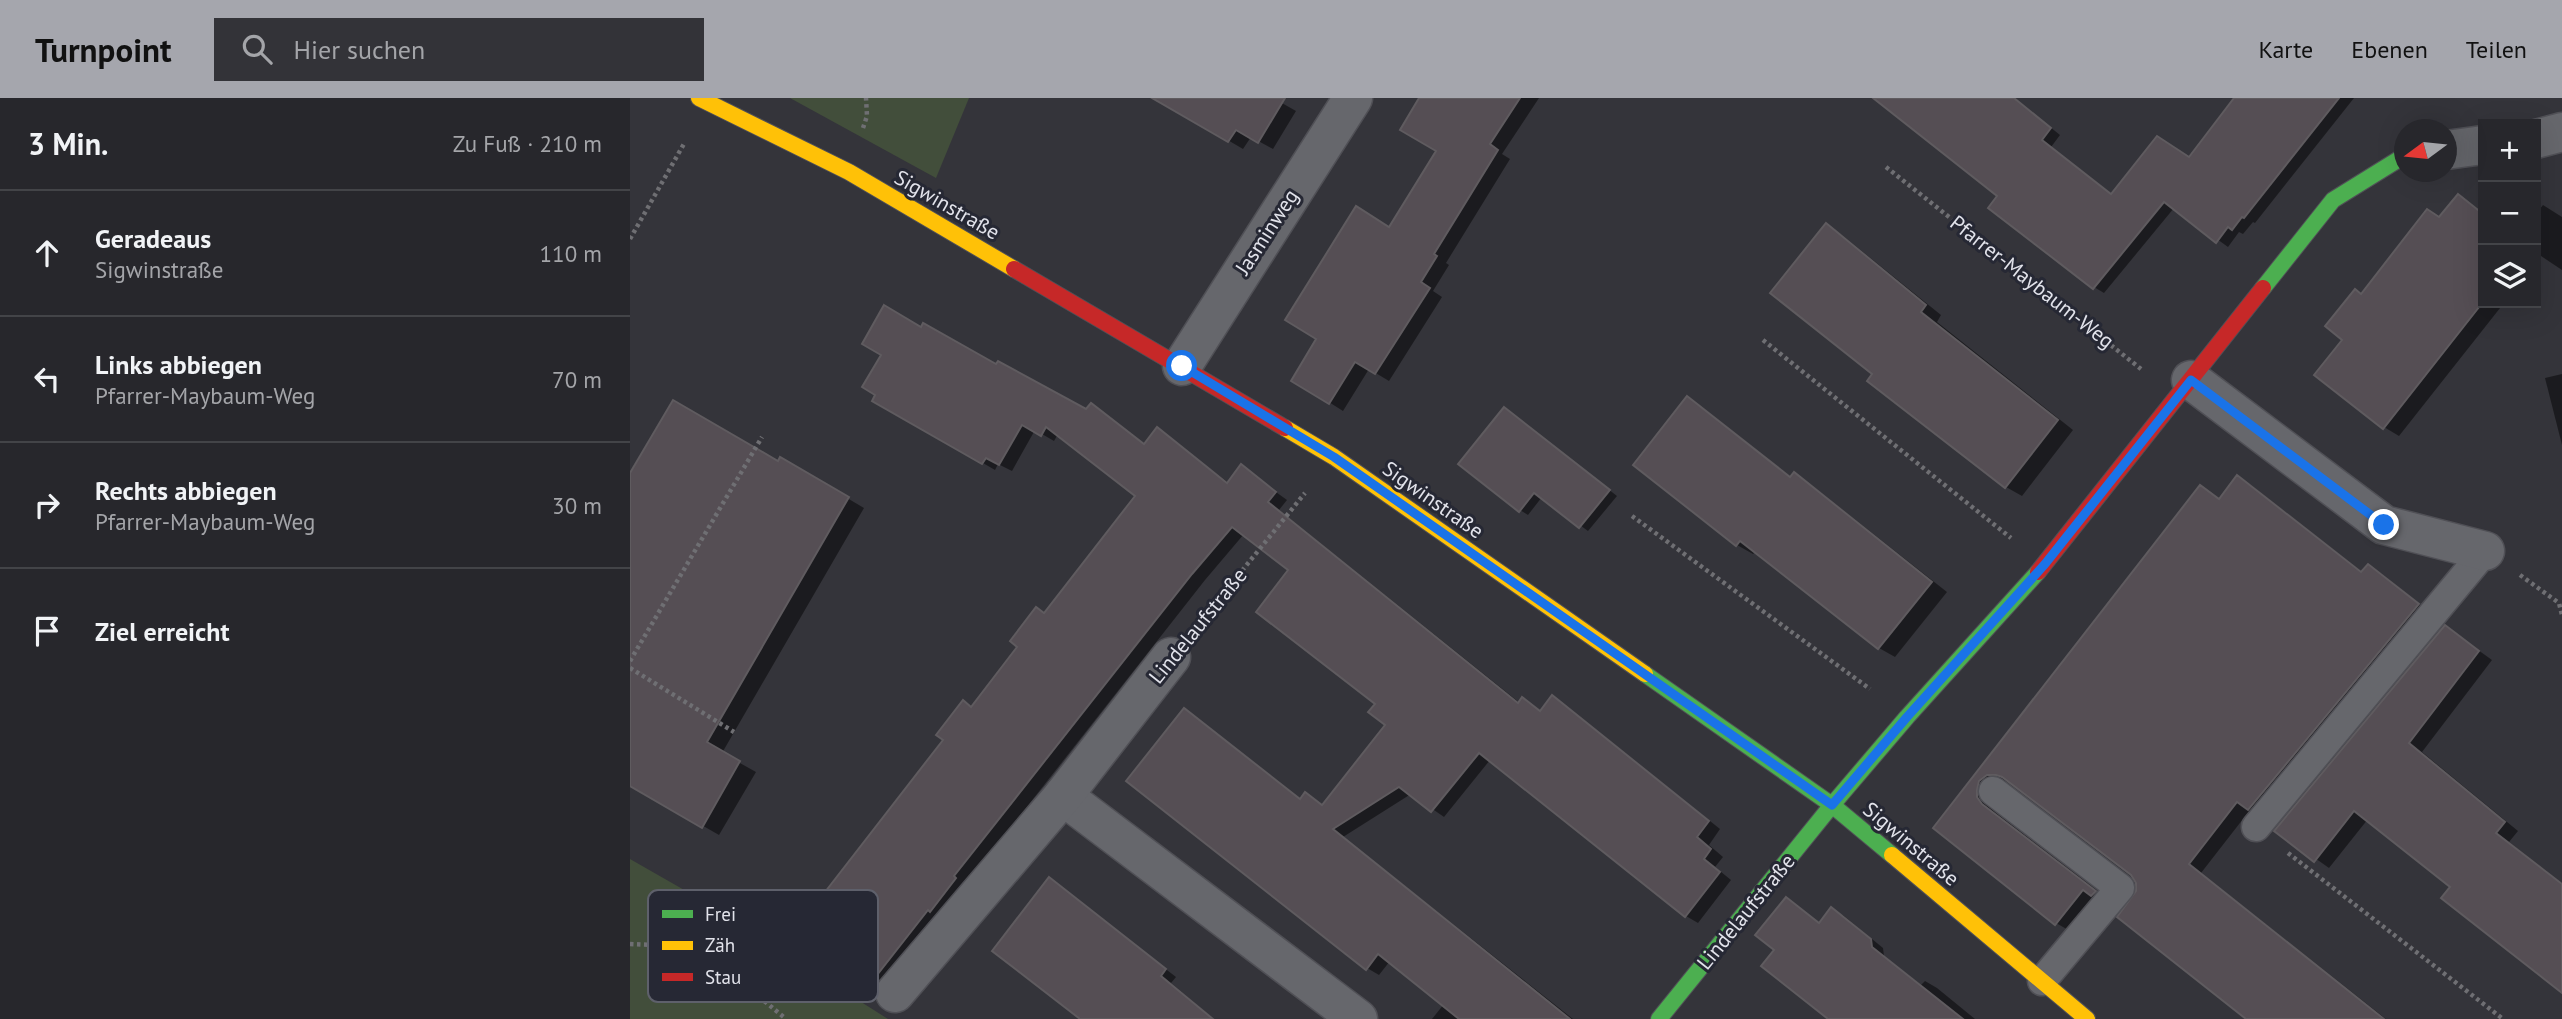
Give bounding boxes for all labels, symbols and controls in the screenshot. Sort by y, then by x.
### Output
search box [214,18,704,81]
text: Turnpoint [35,28,172,71]
icon: search [238,30,276,68]
text: Hier suchen [294,33,425,66]
text: Karte [2259,34,2313,65]
text: Ebenen [2351,34,2428,65]
text: Teilen [2466,34,2527,65]
north arrow [2394,119,2457,182]
map controls [2478,119,2541,308]
button: + [2478,119,2541,182]
text: 3 Min. [28,124,108,163]
text: Zu Fuß · 210 m [453,129,602,158]
street label: Sigwinstraße [890,164,1005,246]
button: − [2478,182,2541,245]
street label: Jasminweg [1228,184,1304,280]
street label: Pfarrer-Maybaum-Weg [1945,209,2120,354]
text: Geradeaus [95,222,211,255]
icon: ahead [28,234,66,272]
text: 110 m [540,239,602,268]
button: layers [2478,245,2541,308]
text: Sigwinstraße [95,255,223,284]
text: Links abbiegen [95,348,262,381]
route start [1166,350,1197,381]
icon: left [28,360,66,398]
text: 70 m [552,365,602,394]
text: Pfarrer-Maybaum-Weg [95,381,315,410]
street label: Sigwinstraße [1378,455,1489,544]
text: Rechts abbiegen [95,474,277,507]
icon: right [28,486,66,524]
text: 30 m [552,491,602,520]
text: Pfarrer-Maybaum-Weg [95,507,315,536]
route end [2368,509,2399,540]
street label: Lindelaufstraße [1143,562,1253,689]
icon: arrive [28,612,66,650]
text: Ziel erreicht [95,615,230,648]
street label: Sigwinstraße [1858,796,1965,892]
street label: Lindelaufstraße [1691,848,1801,975]
legend [648,890,878,1002]
text: Frei [705,902,736,926]
text: Zäh [705,933,735,957]
text: Stau [705,965,741,989]

